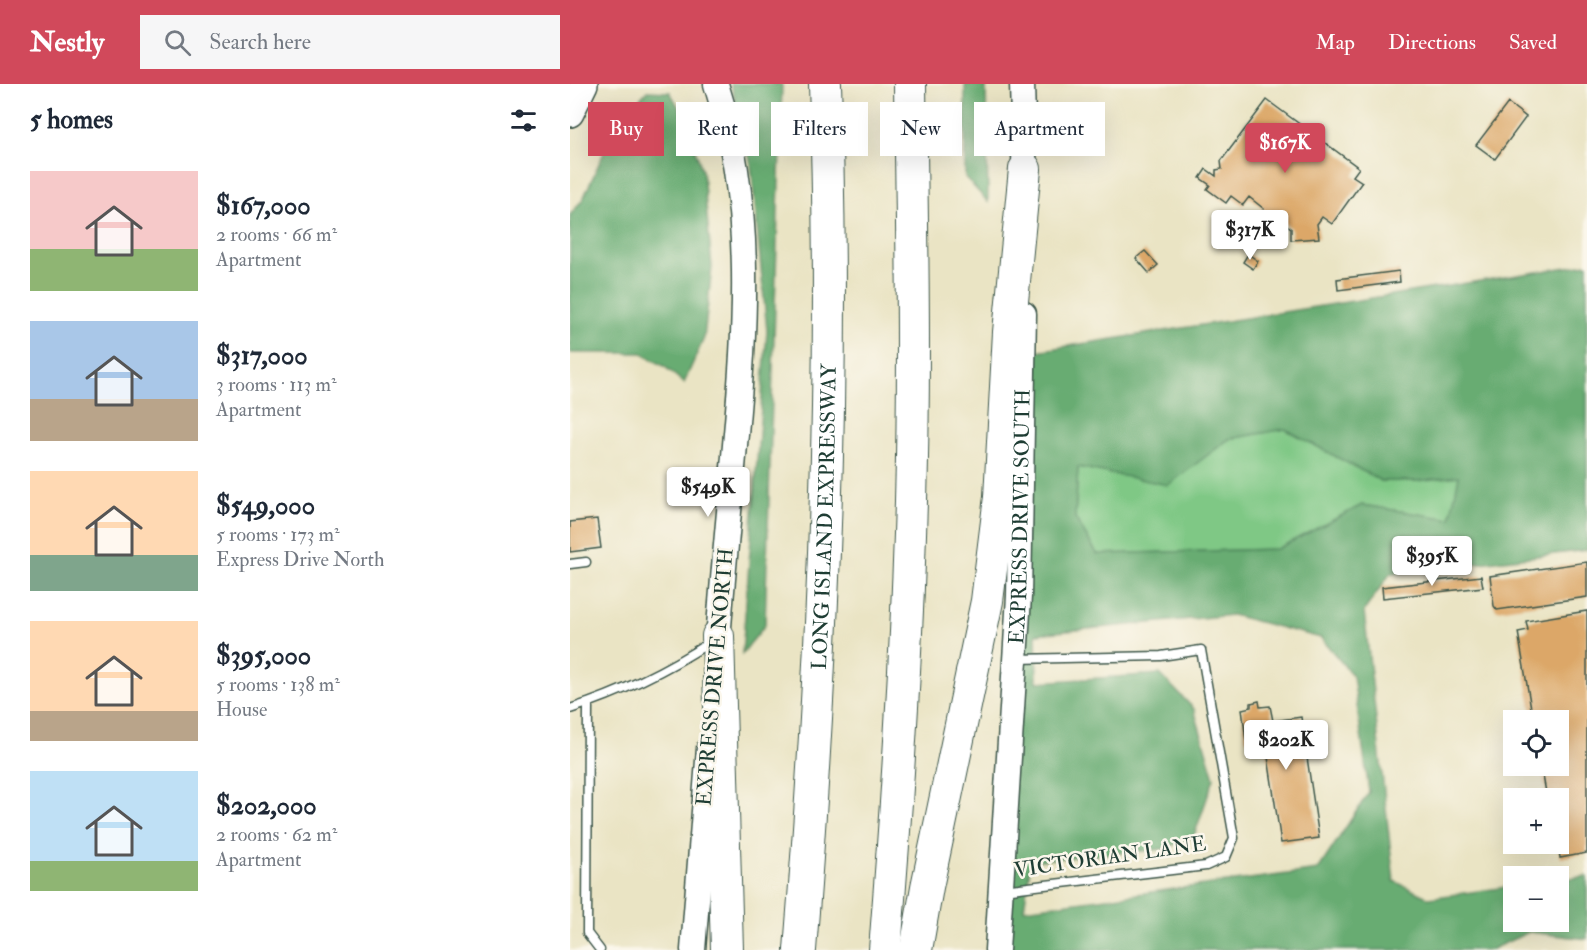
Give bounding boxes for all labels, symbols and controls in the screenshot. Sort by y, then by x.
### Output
search box [140,15,560,69]
text: Nestly [30,25,104,60]
icon: search [161,26,194,59]
text: Search here [209,28,311,56]
text: Map [1315,29,1355,56]
text: Directions [1388,29,1476,56]
text: Saved [1509,29,1557,56]
chip: Buy [588,102,664,156]
chip: Rent [676,102,759,156]
chip: Filters [771,102,868,156]
chip: New [880,102,962,156]
chip: Apartment [974,102,1105,156]
text: 5 homes [30,104,113,136]
icon: filters [507,104,540,137]
pin: $167K [1243,123,1327,174]
text: $167K [1259,130,1311,155]
text: $167,000 [216,190,311,222]
icon: home [78,195,150,267]
pin: $317K [1208,210,1292,261]
text: $317K [1225,217,1275,242]
text: 2 rooms · 66 m² [216,222,337,247]
text: Apartment [216,247,301,272]
text: $317,000 [216,340,308,372]
icon: home [78,345,150,417]
street label: LONG ISLAND EXPRESSWAY [805,363,842,671]
text: 3 rooms · 113 m² [216,372,337,397]
street label: EXPRESS DRIVE SOUTH [1003,389,1036,645]
text: Apartment [216,397,301,422]
pin: $549K [666,467,750,518]
text: $549K [681,474,735,499]
text: $549,000 [216,490,315,522]
icon: home [78,495,150,567]
text: 5 rooms · 173 m² [216,522,340,547]
pin: $395K [1390,536,1474,587]
text: $395K [1406,543,1458,568]
text: Express Drive North [216,547,385,572]
street label: EXPRESS DRIVE NORTH [690,547,740,807]
text: $395,000 [216,640,311,672]
icon: home [78,645,150,717]
text: 5 rooms · 138 m² [216,672,340,697]
text: House [216,697,267,722]
map controls [1503,710,1569,932]
button: locate [1503,710,1569,776]
pin: $202K [1244,720,1328,771]
text: $202K [1258,727,1314,752]
button: + [1503,788,1569,854]
text: $202,000 [216,790,317,822]
icon: home [78,795,150,867]
text: 2 rooms · 62 m² [216,822,337,847]
street label: VICTORIAN LANE [1012,830,1208,884]
text: Apartment [216,847,301,872]
button: − [1503,866,1569,932]

